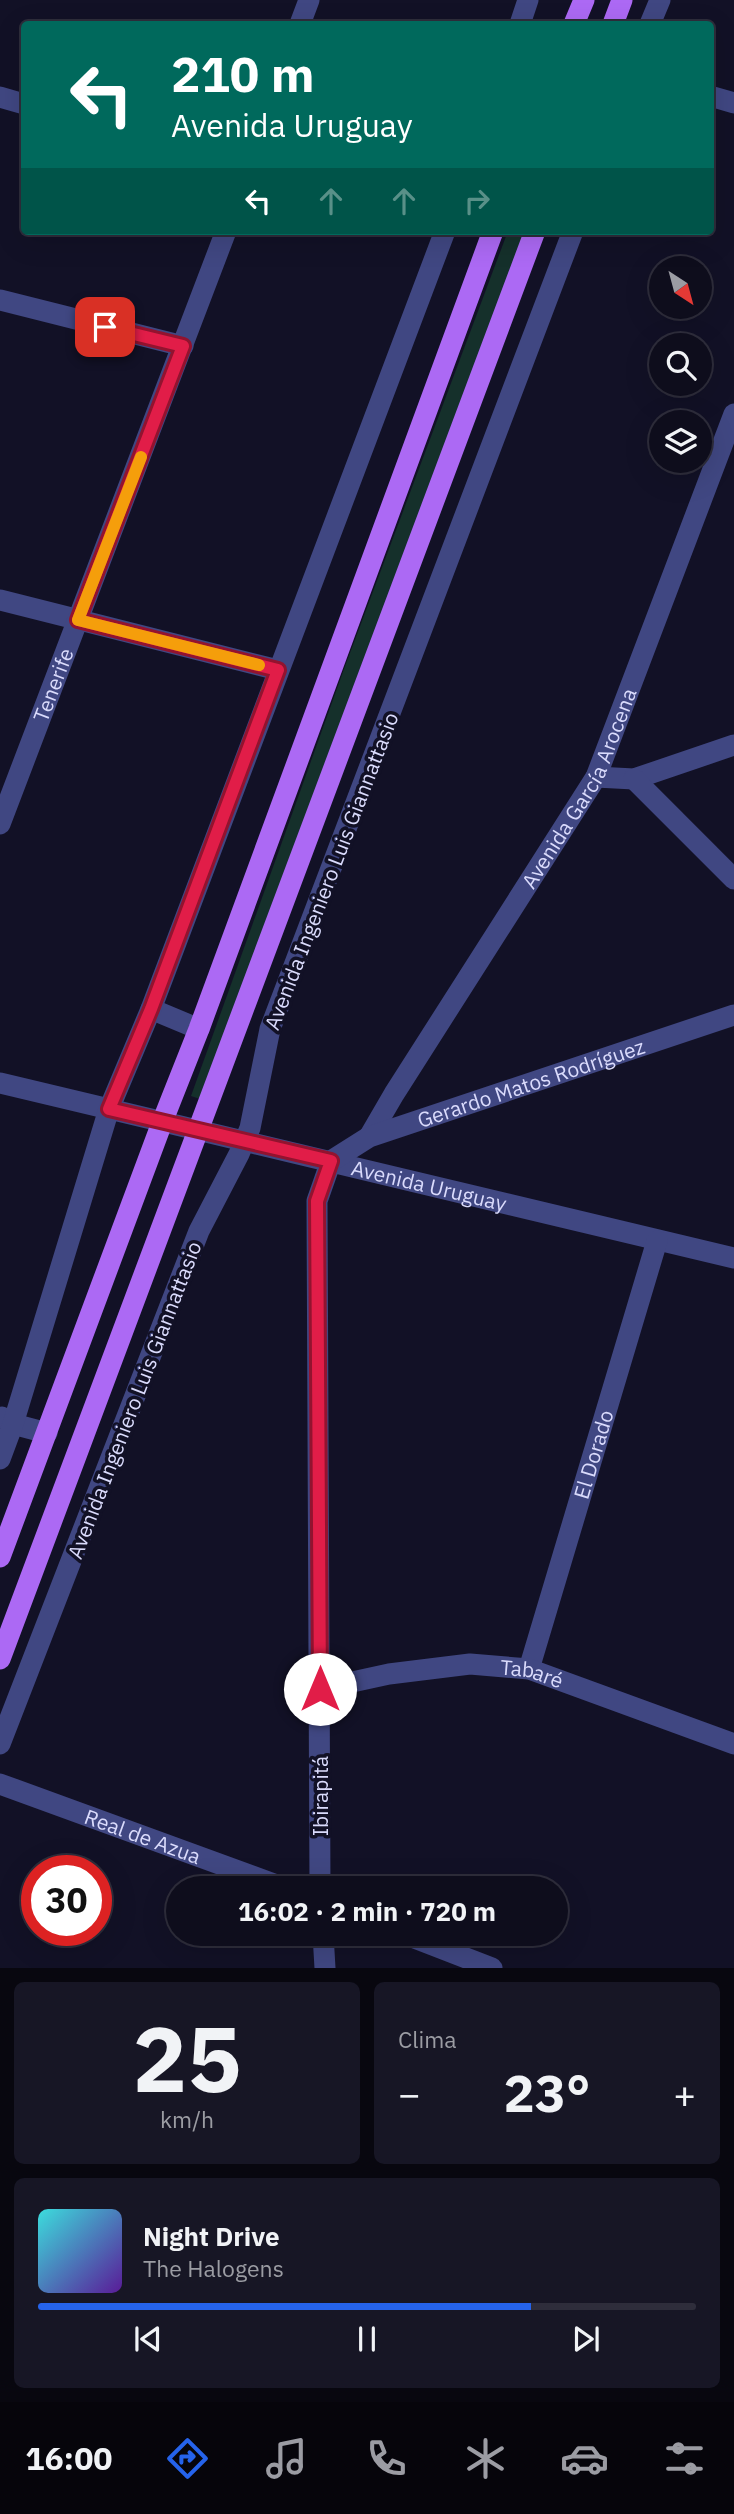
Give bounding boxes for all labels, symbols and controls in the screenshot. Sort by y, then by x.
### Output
text: 210 m [171,42,315,105]
icon: left [56,49,147,140]
text: Avenida Uruguay [171,104,413,146]
icon: left [239,182,277,220]
icon: ahead [312,182,350,220]
icon: ahead [385,182,423,220]
icon: right [458,182,496,220]
north arrow [649,256,712,318]
map controls [649,256,712,473]
pin [75,297,135,357]
icon: arrive [86,308,124,346]
button: search [649,333,712,396]
button: layers [649,410,712,473]
street label: Tenerife [26,644,80,726]
street label: Avenida García Arocena [515,684,643,894]
street label: Avenida Ingeniero Luis Giannattasio [257,708,405,1034]
street label: Gerardo Matos Rodríguez [413,1032,649,1134]
street label: Avenida Uruguay [349,1153,510,1217]
street label: Avenida Ingeniero Luis Giannattasio [60,1237,208,1563]
street label: El Dorado [567,1407,620,1502]
position arrow [283,1652,357,1726]
street label: Tabaré [499,1653,567,1694]
street label: Ibirapitá [306,1756,334,1836]
street label: Real de Azua [81,1802,205,1870]
speed limit sign: 30 [21,1855,112,1946]
text: 16:02 · 2 min · 720 m [238,1894,496,1928]
text: 25 [132,1999,242,2117]
text: Clima [398,2024,457,2054]
text: 23° [504,2059,590,2126]
text: − [398,2069,421,2118]
text: + [673,2069,696,2118]
text: km/h [160,2104,214,2134]
text: Night Drive [143,2219,280,2253]
text: The Halogens [143,2253,284,2283]
icon: previous [129,2320,167,2358]
icon: pause [348,2320,386,2358]
icon: next [567,2320,605,2358]
icon: directions [163,2434,212,2483]
icon: music [262,2434,311,2483]
icon: phone [362,2434,411,2483]
icon: climate [461,2434,510,2483]
icon: car [560,2434,609,2483]
icon: filters [660,2434,709,2483]
text: 16:00 [25,2437,113,2479]

